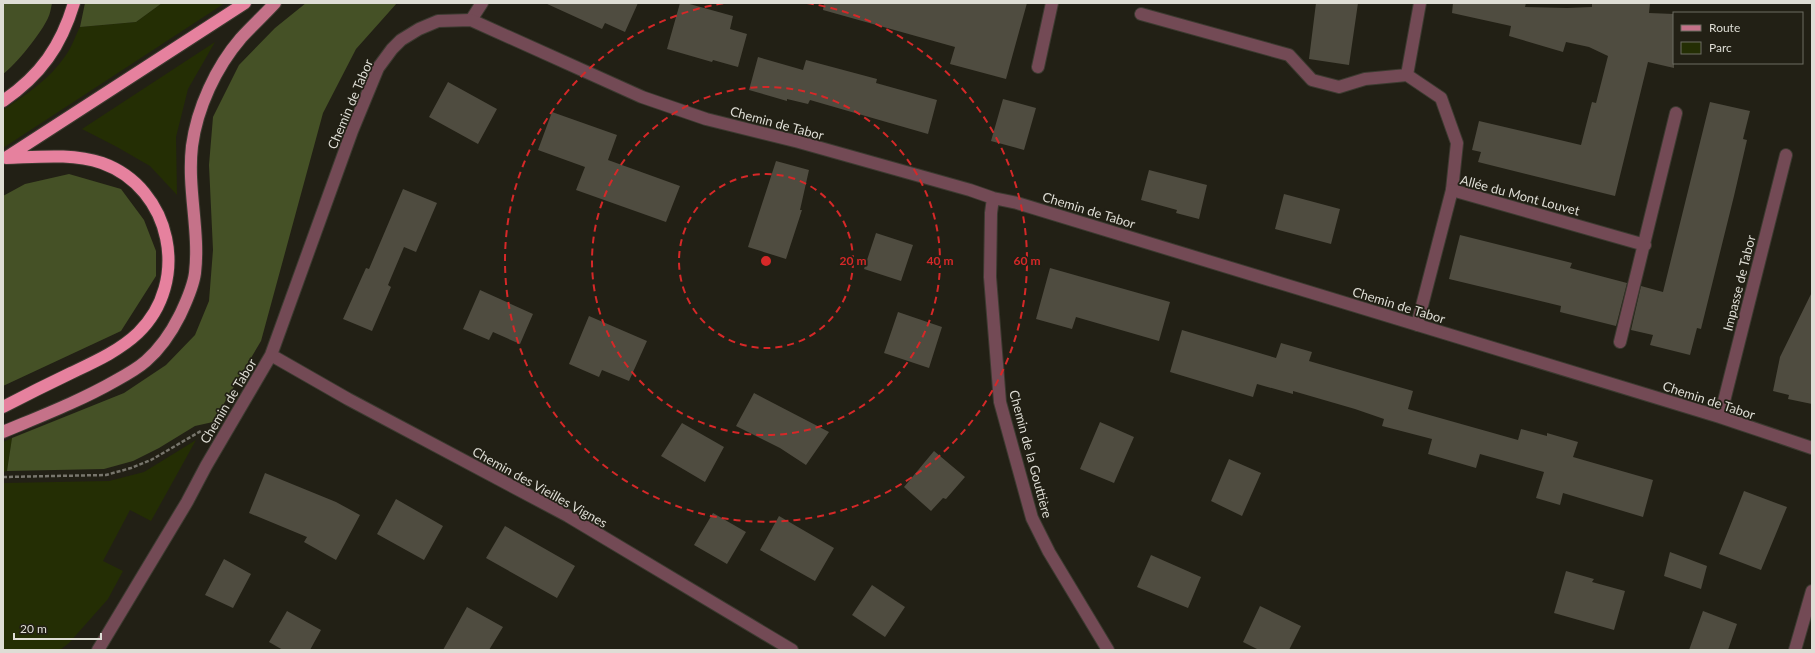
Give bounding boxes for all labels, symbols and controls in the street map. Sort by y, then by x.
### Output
legend [1673,12,1803,64]
text: Route [1709,20,1740,35]
text: Parc [1709,40,1732,55]
street label: Chemin de Tabor [324,56,376,151]
street label: Chemin de Tabor [728,103,826,143]
street label: Allée du Mont Louvet [1459,171,1582,219]
street label: Chemin de Tabor [1041,188,1138,232]
street label: Impasse de Tabor [1719,233,1759,333]
text: 20 m [840,253,866,268]
text: 40 m [927,253,953,268]
text: 60 m [1014,253,1040,268]
centre of rings [759,254,773,268]
street label: Chemin de Tabor [1351,283,1448,327]
street label: Chemin de Tabor [196,355,260,446]
street label: Chemin de Tabor [1661,378,1758,423]
street label: Chemin de la Gouttière [1006,388,1056,520]
street label: Chemin des Vieilles Vignes [470,443,611,531]
scale bar [14,615,101,641]
text: 20 m [20,621,47,636]

